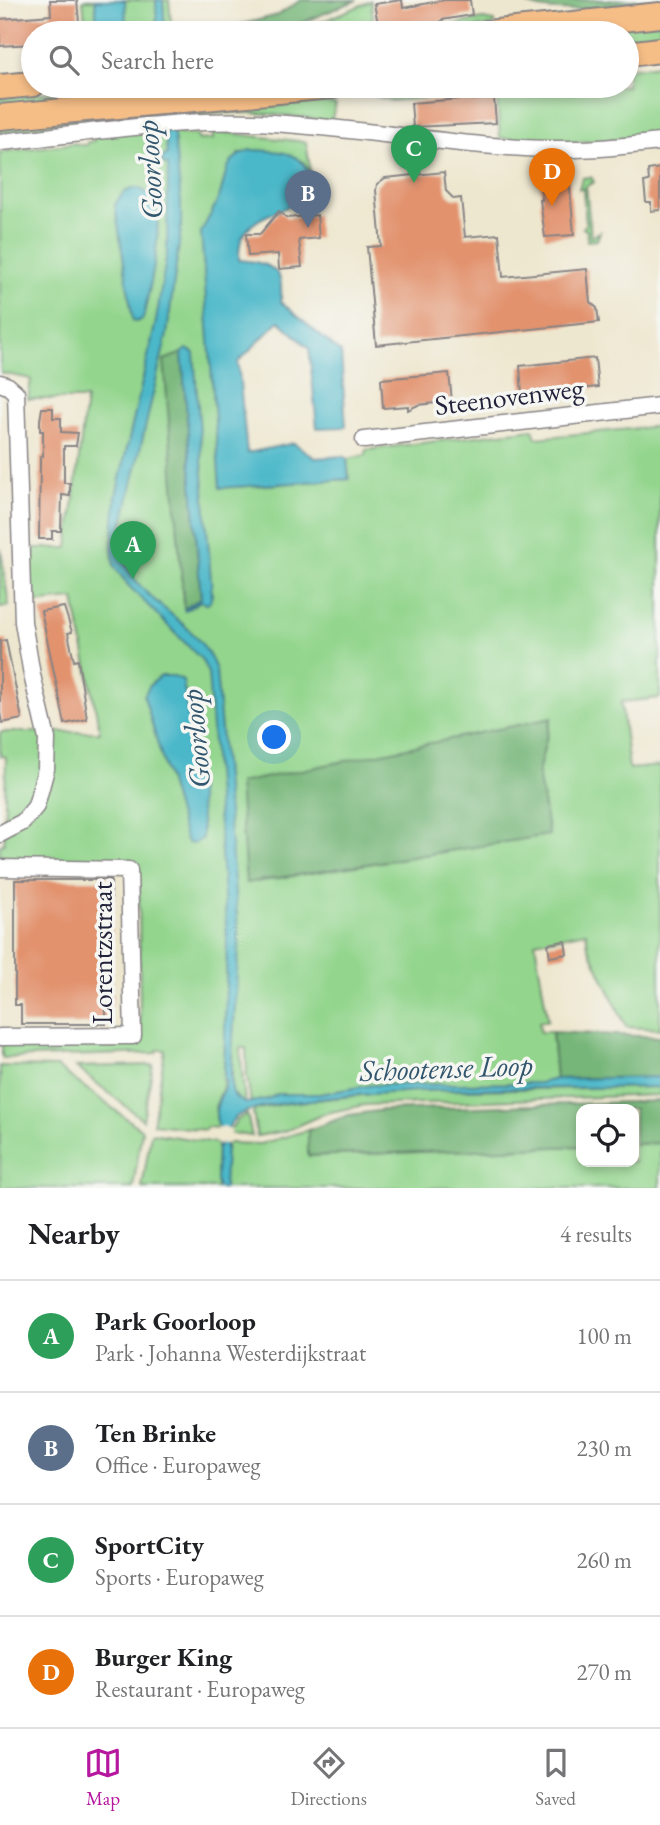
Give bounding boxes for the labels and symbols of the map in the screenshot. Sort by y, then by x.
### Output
water label: Goorloop [127,119,172,221]
pin: C [391,125,437,183]
pin: D [529,148,575,206]
pin: B [285,170,331,228]
street label: Steenovenweg [432,369,586,423]
pin: A [110,521,156,579]
water label: Goorloop [172,688,219,790]
your location [257,720,291,754]
street label: Lorentzstraat [84,881,120,1024]
water label: Schootense Loop [358,1045,533,1090]

